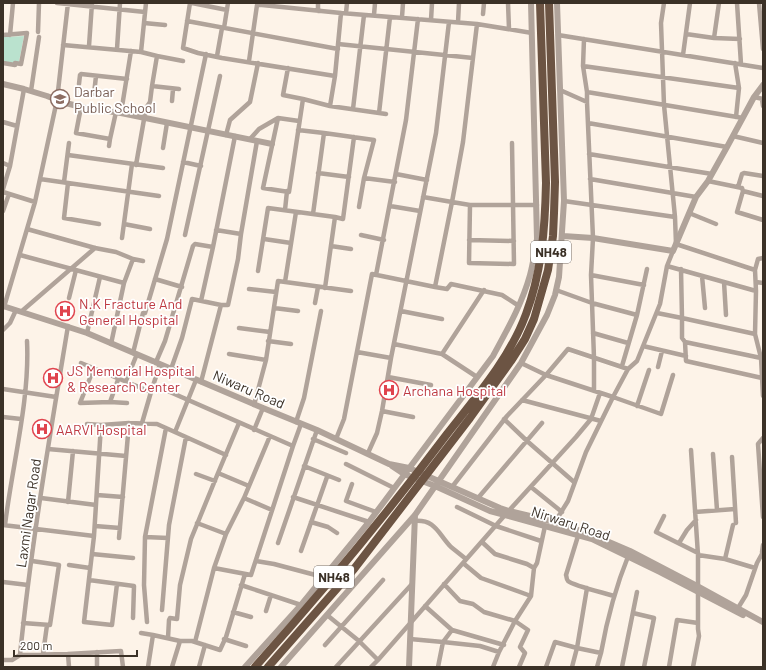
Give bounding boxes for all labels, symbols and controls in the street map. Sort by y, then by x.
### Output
place label: Darbar Public School [74,83,156,116]
school or university icon: Darbar Public School [49,88,71,110]
road number: NH48 [531,241,571,263]
place label: N.K Fracture And General Hospital [79,295,182,328]
hospital icon: N.K Fracture And General Hospital [54,300,76,322]
place label: JS Memorial Hospital & Research Center [67,362,195,395]
street label: Niwaru Road [210,366,288,412]
hospital icon: JS Memorial Hospital & Research Center [42,367,64,389]
hospital icon: Archana Hospital [378,379,400,401]
place label: Archana Hospital [403,382,506,399]
hospital icon: AARVI Hospital [31,418,53,440]
place label: AARVI Hospital [56,421,146,438]
street label: Laxmi Nagar Road [12,457,44,569]
street label: Nirwaru Road [529,502,613,544]
road number: NH48 [314,566,354,588]
scale bar [14,632,137,658]
text: 200 m [20,638,52,652]

